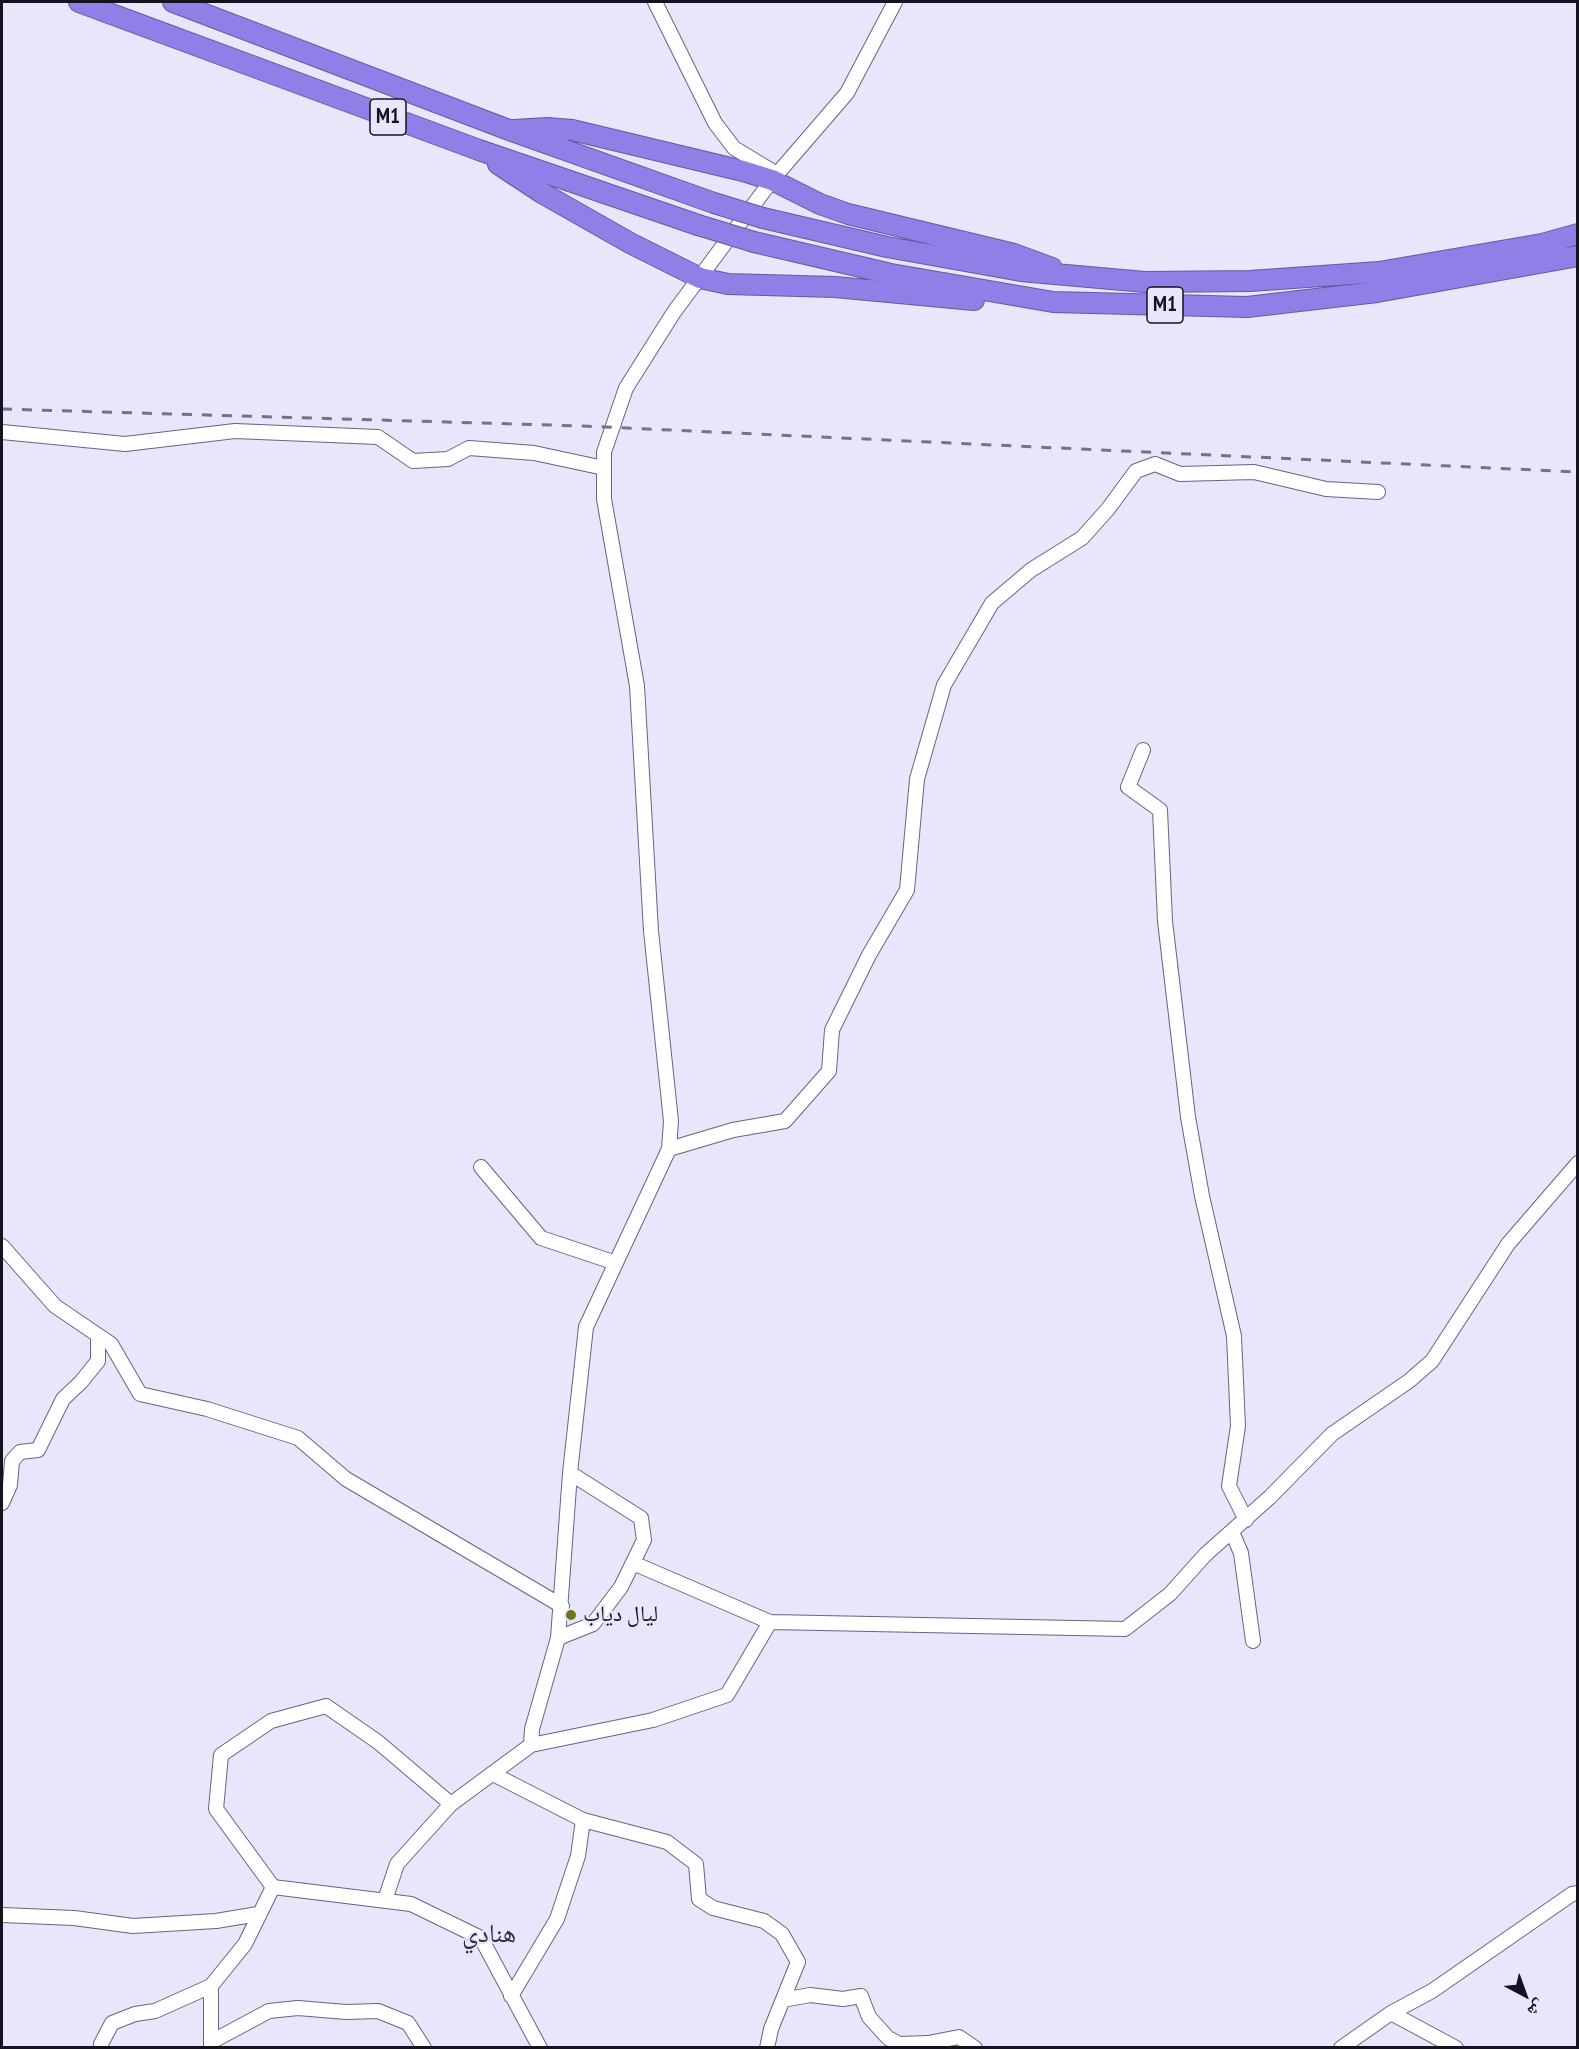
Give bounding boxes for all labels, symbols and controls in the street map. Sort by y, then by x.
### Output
road number: M1 [370,99,406,135]
road number: M1 [1147,287,1183,323]
place label: ليال دياب [583,1602,658,1628]
marker: ليال دياب [564,1608,578,1622]
district label: هنادي [462,1919,516,1951]
north arrow [1495,1965,1555,2025]
text: ش [1524,1995,1550,2022]

